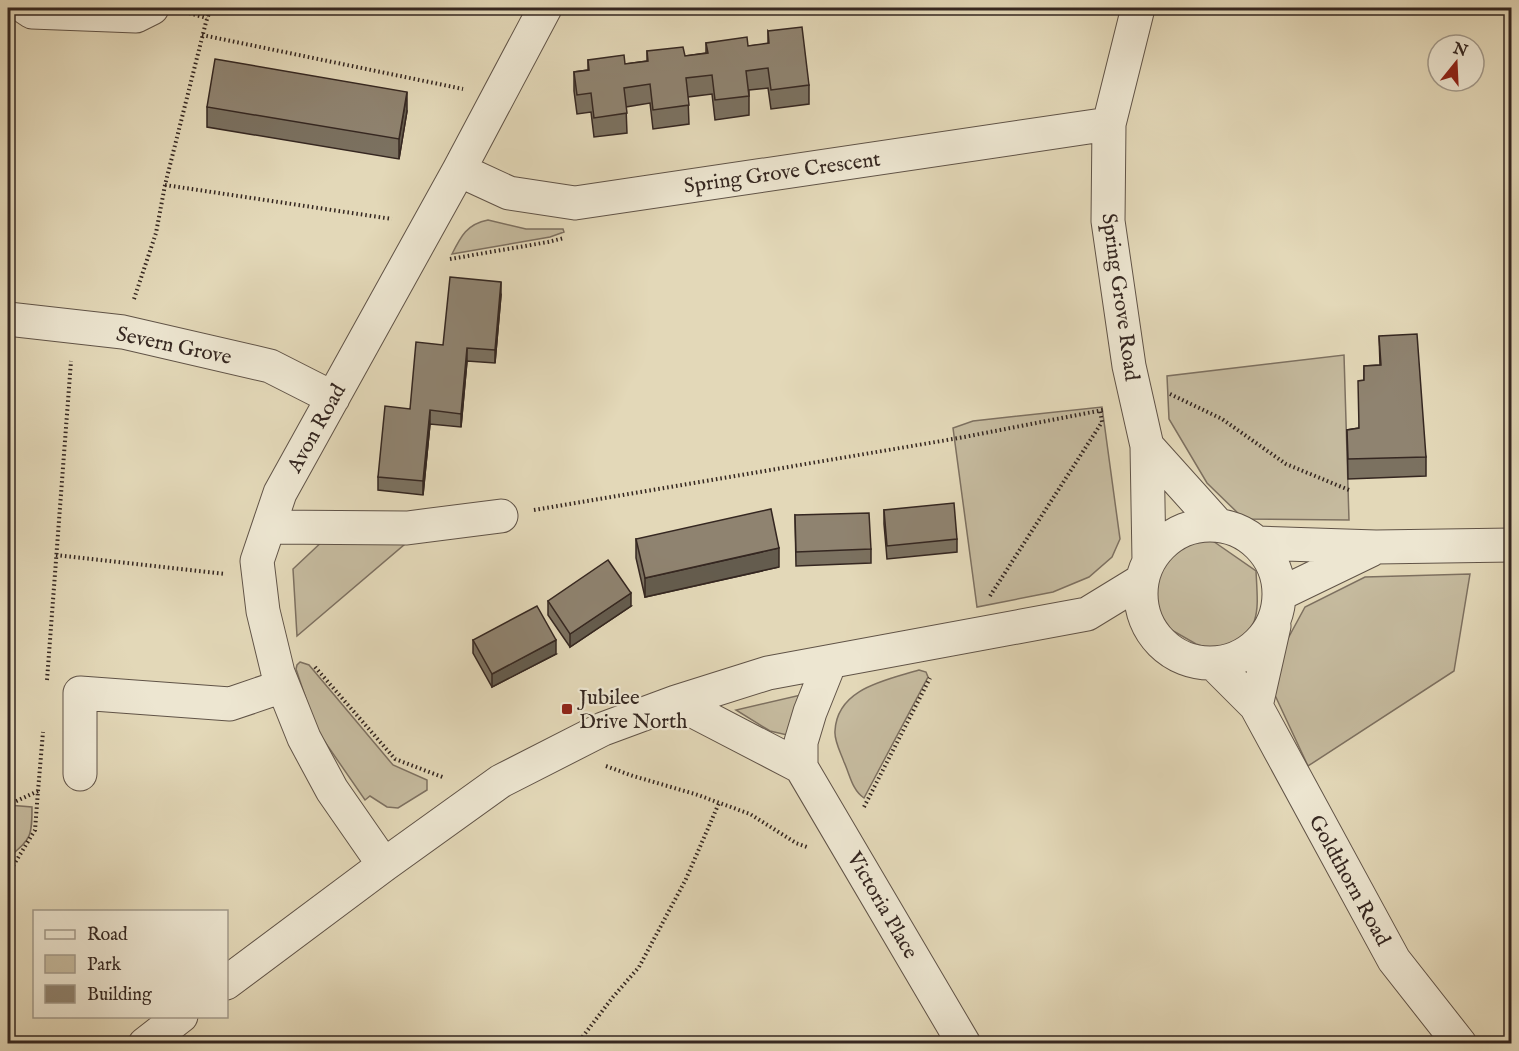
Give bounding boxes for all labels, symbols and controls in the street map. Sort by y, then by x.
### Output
north arrow [1426,33,1486,93]
text: N [1449,39,1470,62]
street label: Spring Grove Crescent [682,146,882,201]
street label: Spring Grove Road [1094,212,1145,384]
street label: Severn Grove [114,321,234,372]
street label: Avon Road [281,379,353,479]
place label: Jubilee Drive North [577,685,687,736]
marker: Jubilee Drive North [560,702,574,716]
street label: Goldthorn Road [1302,811,1396,952]
street label: Victoria Place [840,846,923,964]
legend [33,910,228,1018]
text: Road [87,924,128,947]
text: Park [87,954,122,977]
text: Building [87,984,152,1007]

